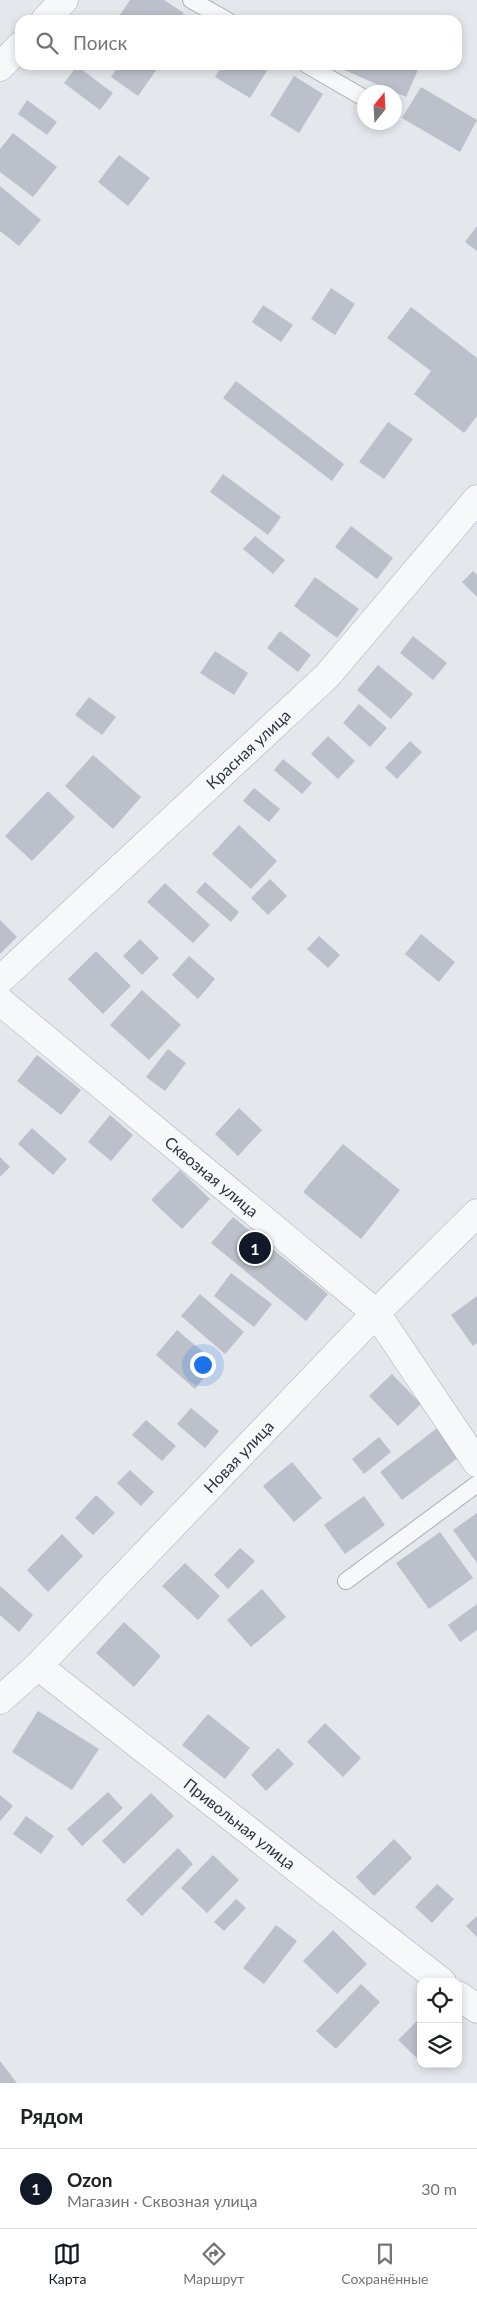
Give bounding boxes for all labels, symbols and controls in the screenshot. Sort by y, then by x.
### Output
search box [15,15,462,70]
icon: search [33,29,61,57]
text: Поиск [73,31,127,54]
north arrow [357,85,402,130]
street label: Красная улица [202,705,294,792]
street label: Сквозная улица [161,1132,263,1220]
pin: 1 [239,1229,271,1267]
your location [190,1352,216,1378]
street label: Новая улица [199,1416,277,1496]
street label: Привольная улица [180,1774,300,1873]
map controls [417,1978,462,2068]
button: locate [417,1978,462,2023]
button: layers [417,2023,462,2068]
text: Рядом [20,2103,83,2128]
text: Ozon [67,2168,112,2191]
text: 1 [31,2179,41,2198]
text: 30 m [421,2179,457,2198]
text: Магазин · Сквозная улица [67,2191,257,2210]
tab: Карта [48,2240,86,2287]
tab: Маршрут [183,2240,244,2287]
tab: Сохранённые [341,2240,428,2287]

